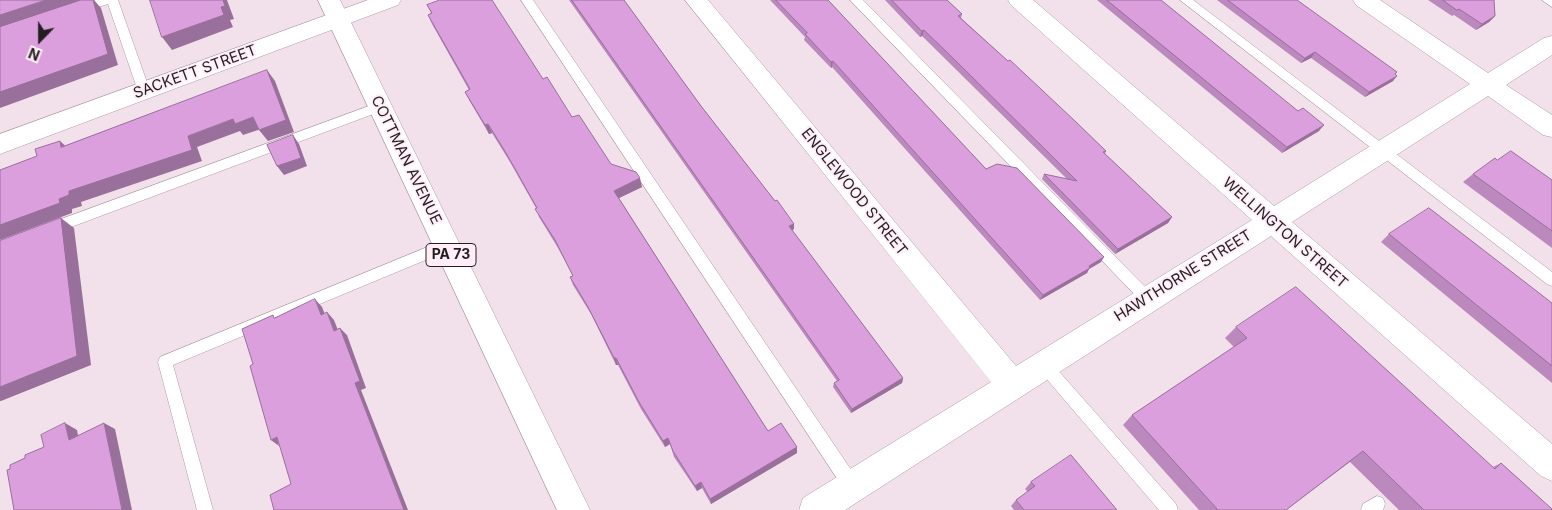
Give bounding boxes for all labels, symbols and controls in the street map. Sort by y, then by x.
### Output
north arrow [15,15,65,65]
street label: SACKETT STREET [131,41,259,103]
text: N [26,44,42,64]
street label: COTTMAN AVENUE [367,93,445,227]
street label: ENGLEWOOD STREET [797,125,911,259]
street label: WELLINGTON STREET [1219,174,1351,292]
street label: HAWTHORNE STREET [1111,226,1255,326]
road number: PA 73 [426,244,476,266]

